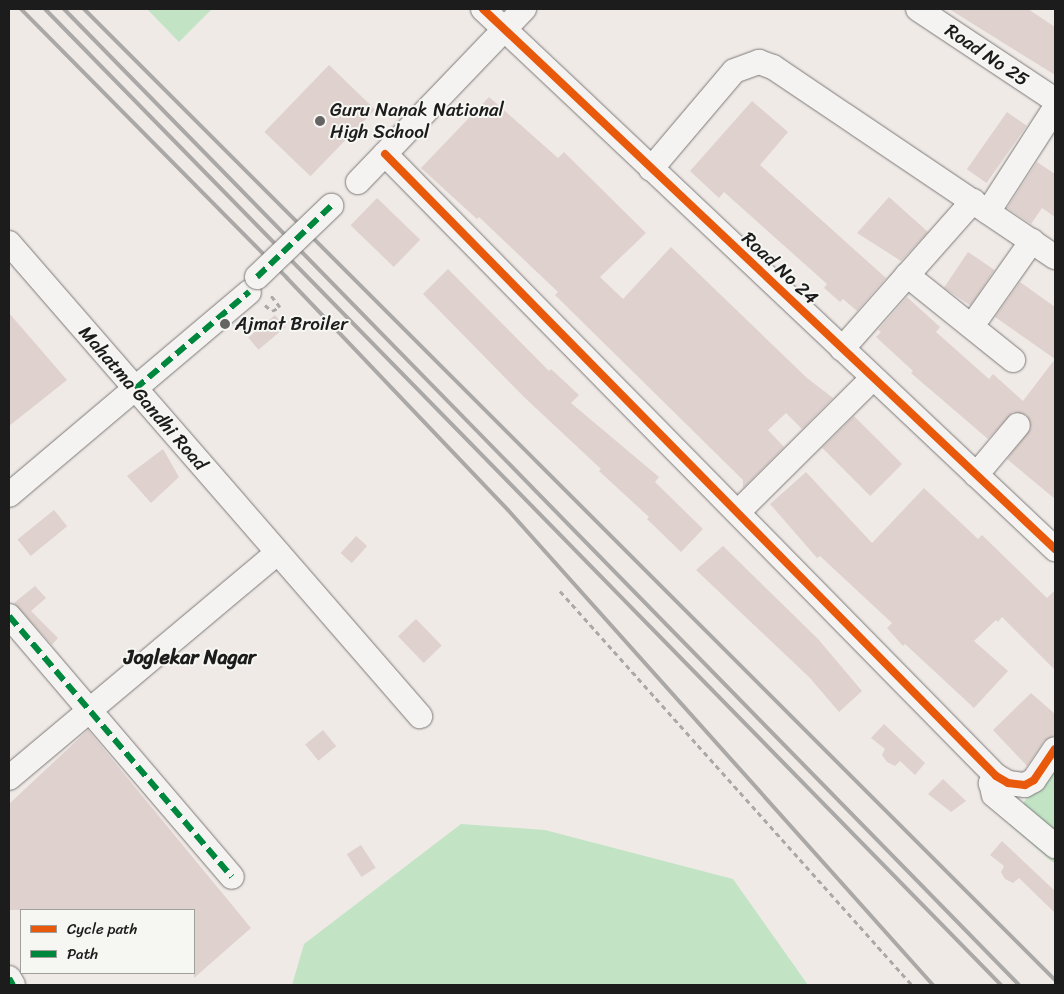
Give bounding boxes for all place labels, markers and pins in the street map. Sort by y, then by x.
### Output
place label: Guru Nanak National High School [330,99,503,143]
marker: Guru Nanak National High School [314,115,326,127]
place label: Ajmat Broiler [235,313,347,335]
marker: Ajmat Broiler [219,318,231,330]

